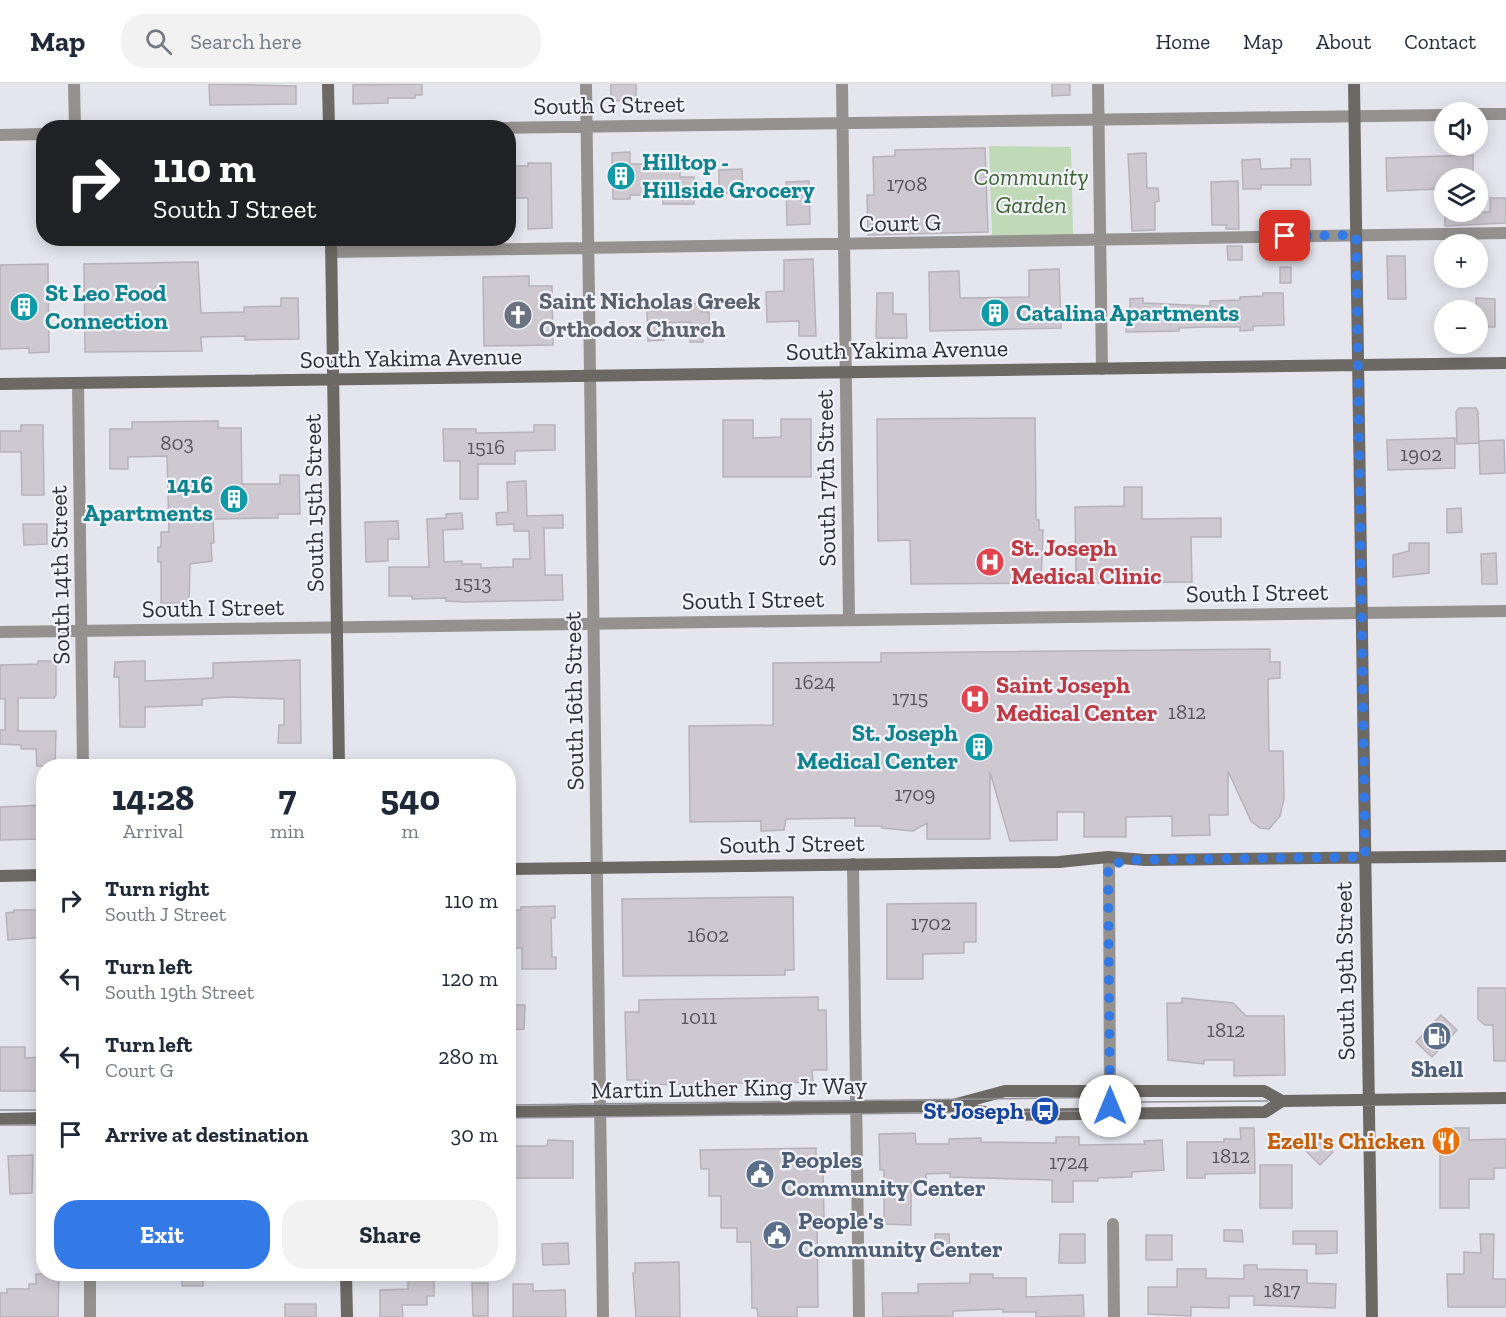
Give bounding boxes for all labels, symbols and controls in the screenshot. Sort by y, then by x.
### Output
search box [121,14,541,68]
text: Map [30,25,85,58]
icon: search [142,25,175,58]
text: Search here [190,28,302,55]
text: Home [1156,29,1210,54]
text: Map [1243,29,1283,54]
text: About [1316,29,1371,54]
text: Contact [1404,29,1476,54]
street label: South G Street [533,89,685,120]
map controls [1434,102,1488,354]
button: sound [1434,102,1488,156]
text: 110 m [153,142,256,193]
icon: right [54,144,132,222]
place label: Hilltop - Hillside Grocery [642,147,815,204]
building icon: Hilltop - Hillside Grocery [605,160,637,192]
park label: Community Garden [973,162,1089,219]
button: layers [1434,168,1488,222]
house number: 1708 [886,171,928,196]
text: South J Street [153,193,316,225]
street label: Court G [859,207,941,238]
pin [1259,210,1310,261]
icon: arrive [1268,219,1301,252]
button: + [1434,234,1488,288]
place label: St Leo Food Connection [45,278,168,335]
place label: Saint Nicholas Greek Orthodox Church [539,286,761,343]
building icon: St Leo Food Connection [8,291,40,323]
building icon: Catalina Apartments [979,297,1011,329]
place label: Catalina Apartments [1016,298,1239,327]
church icon: Saint Nicholas Greek Orthodox Church [502,299,534,331]
button: − [1434,300,1488,354]
street label: South Yakima Avenue [786,333,1008,366]
street label: South Yakima Avenue [300,341,522,374]
street label: South 17th Street [809,389,842,567]
street label: South 15th Street [297,413,330,592]
house number: 803 [160,430,194,455]
house number: 1516 [467,434,505,459]
house number: 1902 [1400,441,1442,466]
place label: 1416 Apartments [83,470,213,527]
building icon: 1416 Apartments [218,483,250,515]
street label: South 14th Street [43,485,76,665]
place label: St. Joseph Medical Clinic [1011,533,1162,590]
hospital icon: St. Joseph Medical Clinic [974,546,1006,578]
house number: 1513 [454,570,492,595]
street label: South I Street [1185,577,1329,608]
street label: South I Street [681,584,825,615]
street label: South I Street [141,592,285,623]
street label: South 16th Street [557,611,590,791]
house number: 1624 [794,669,836,694]
place label: Saint Joseph Medical Center [996,670,1158,727]
hospital icon: Saint Joseph Medical Center [959,683,991,715]
house number: 1715 [892,685,928,710]
house number: 1812 [1168,699,1206,724]
place label: St. Joseph Medical Center [797,718,958,775]
building icon: St. Joseph Medical Center [963,731,995,763]
text: 14:28 [112,776,194,819]
text: 7 [278,776,296,819]
text: 540 [380,776,440,819]
house number: 1709 [895,781,935,806]
text: Arrival [123,819,183,843]
text: min [270,819,305,843]
text: m [402,819,419,843]
street label: South J Street [719,828,865,859]
text: Turn right [105,875,209,902]
street label: South 19th Street [1328,881,1361,1061]
icon: right [54,884,87,917]
text: 110 m [444,887,498,914]
text: South J Street [105,902,226,926]
house number: 1702 [911,910,951,935]
house number: 1602 [687,922,729,947]
text: Turn left [105,953,192,980]
icon: left [54,962,87,995]
text: 120 m [442,965,498,992]
text: South 19th Street [105,980,254,1004]
house number: 1011 [681,1004,717,1029]
house number: 1812 [1207,1017,1245,1042]
fuel station icon: Shell [1421,1020,1453,1052]
text: Turn left [105,1031,192,1058]
icon: left [54,1040,87,1073]
text: 280 m [438,1043,498,1070]
place label: Shell [1411,1054,1463,1083]
text: Court G [105,1058,174,1082]
street label: Martin Luther King Jr Way [591,1071,868,1104]
position arrow [1078,1074,1142,1138]
bus stop icon: St Joseph [1029,1095,1061,1127]
place label: St Joseph [923,1096,1024,1125]
icon: arrive [54,1118,87,1151]
text: Arrive at destination [105,1121,308,1148]
text: 30 m [451,1121,498,1148]
restaurant icon: Ezell's Chicken [1430,1125,1462,1157]
place label: Ezell's Chicken [1267,1126,1425,1155]
house number: 1812 [1212,1143,1250,1168]
place label: Peoples Community Center [781,1145,986,1202]
house number: 1724 [1049,1149,1089,1174]
public building icon: Peoples Community Center [744,1158,776,1190]
button: Exit [54,1200,270,1269]
button: Share [282,1200,498,1269]
place label: People's Community Center [798,1206,1003,1263]
public building icon: People's Community Center [761,1219,793,1251]
house number: 1817 [1263,1277,1301,1302]

